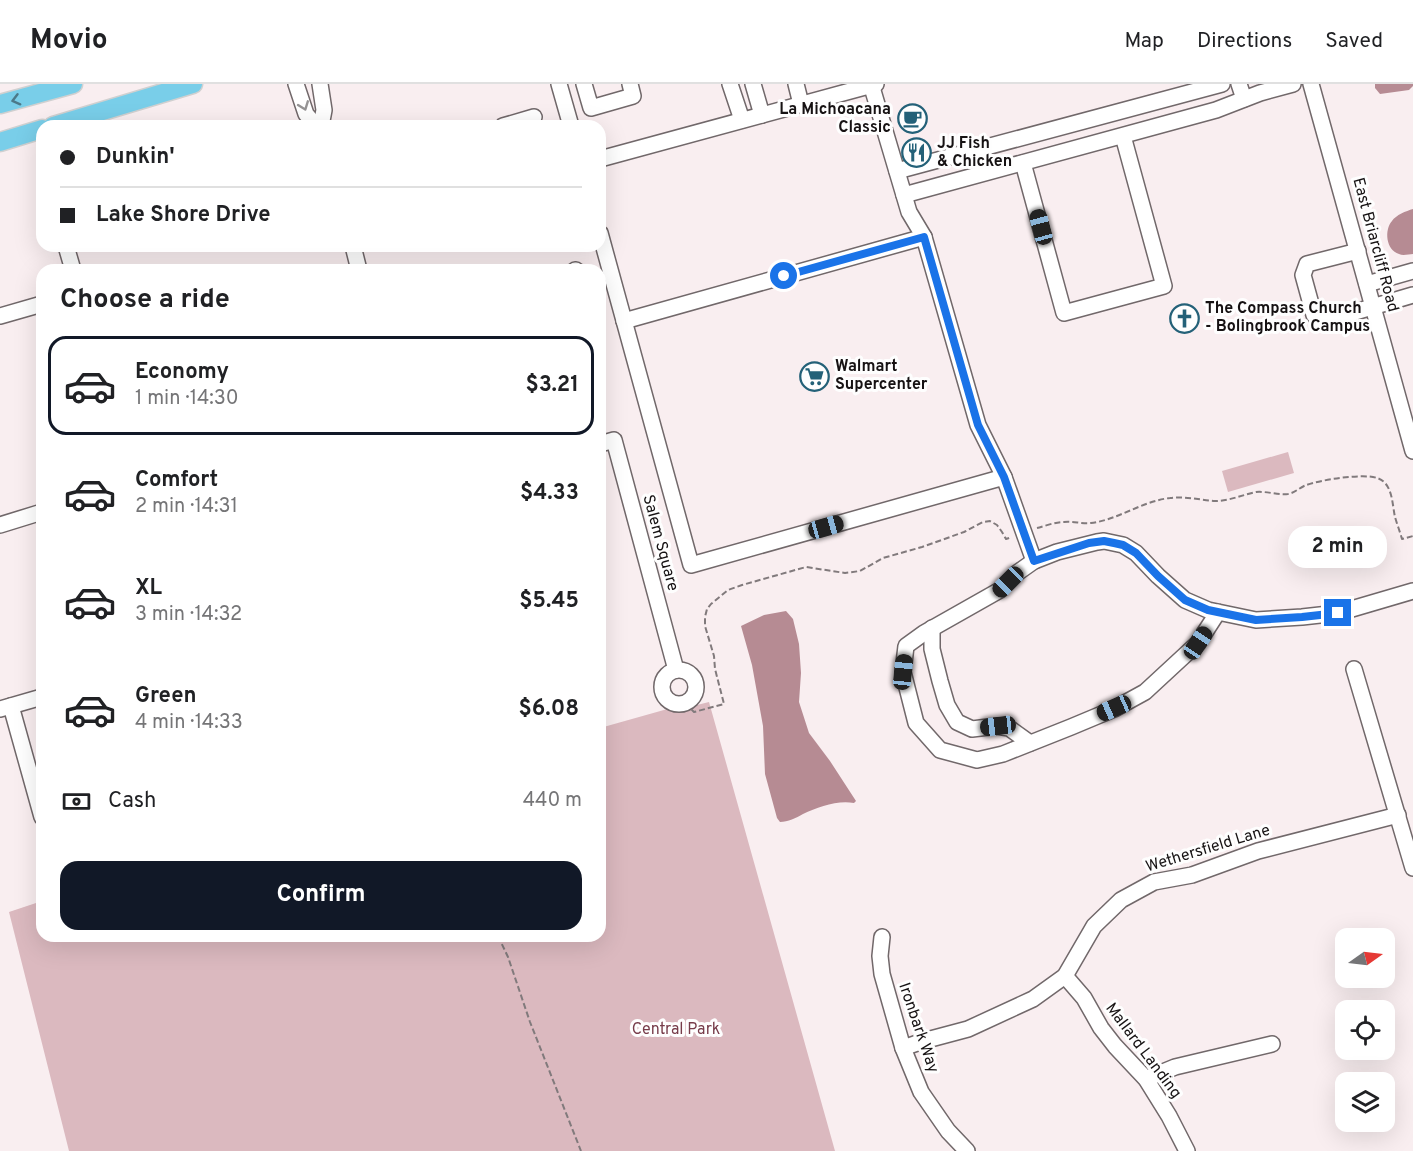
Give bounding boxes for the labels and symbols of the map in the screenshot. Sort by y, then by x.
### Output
one-way arrow [12,93,22,105]
one-way arrow [297,100,309,111]
place label: La Michoacana Classic [779,100,891,138]
cafe icon: La Michoacana Classic [896,103,928,135]
place label: JJ Fish & Chicken [937,134,1012,172]
restaurant icon: JJ Fish & Chicken [900,137,932,169]
street label: East Briarcliff Road [1347,176,1403,314]
car [1028,207,1054,247]
route start [770,262,797,289]
place label: The Compass Church - Bolingbrook Campus [1205,299,1370,337]
church icon: The Compass Church - Bolingbrook Campus [1168,302,1200,334]
place label: Walmart Supercenter [835,357,928,395]
supermarket icon: Walmart Supercenter [798,360,830,392]
street label: Salem Square [638,493,682,593]
car [806,513,846,541]
callout: 2 min [1288,526,1388,568]
car [989,563,1027,601]
route end [1324,599,1351,626]
car [1180,623,1216,663]
car [892,653,914,691]
car [1094,692,1134,724]
car [979,715,1017,737]
street label: Wethersfield Lane [1143,821,1273,877]
north arrow [1335,928,1395,988]
street label: Ironbark Way [893,980,943,1076]
street label: Mallard Landing [1101,999,1185,1103]
park label: Central Park [632,1020,720,1040]

